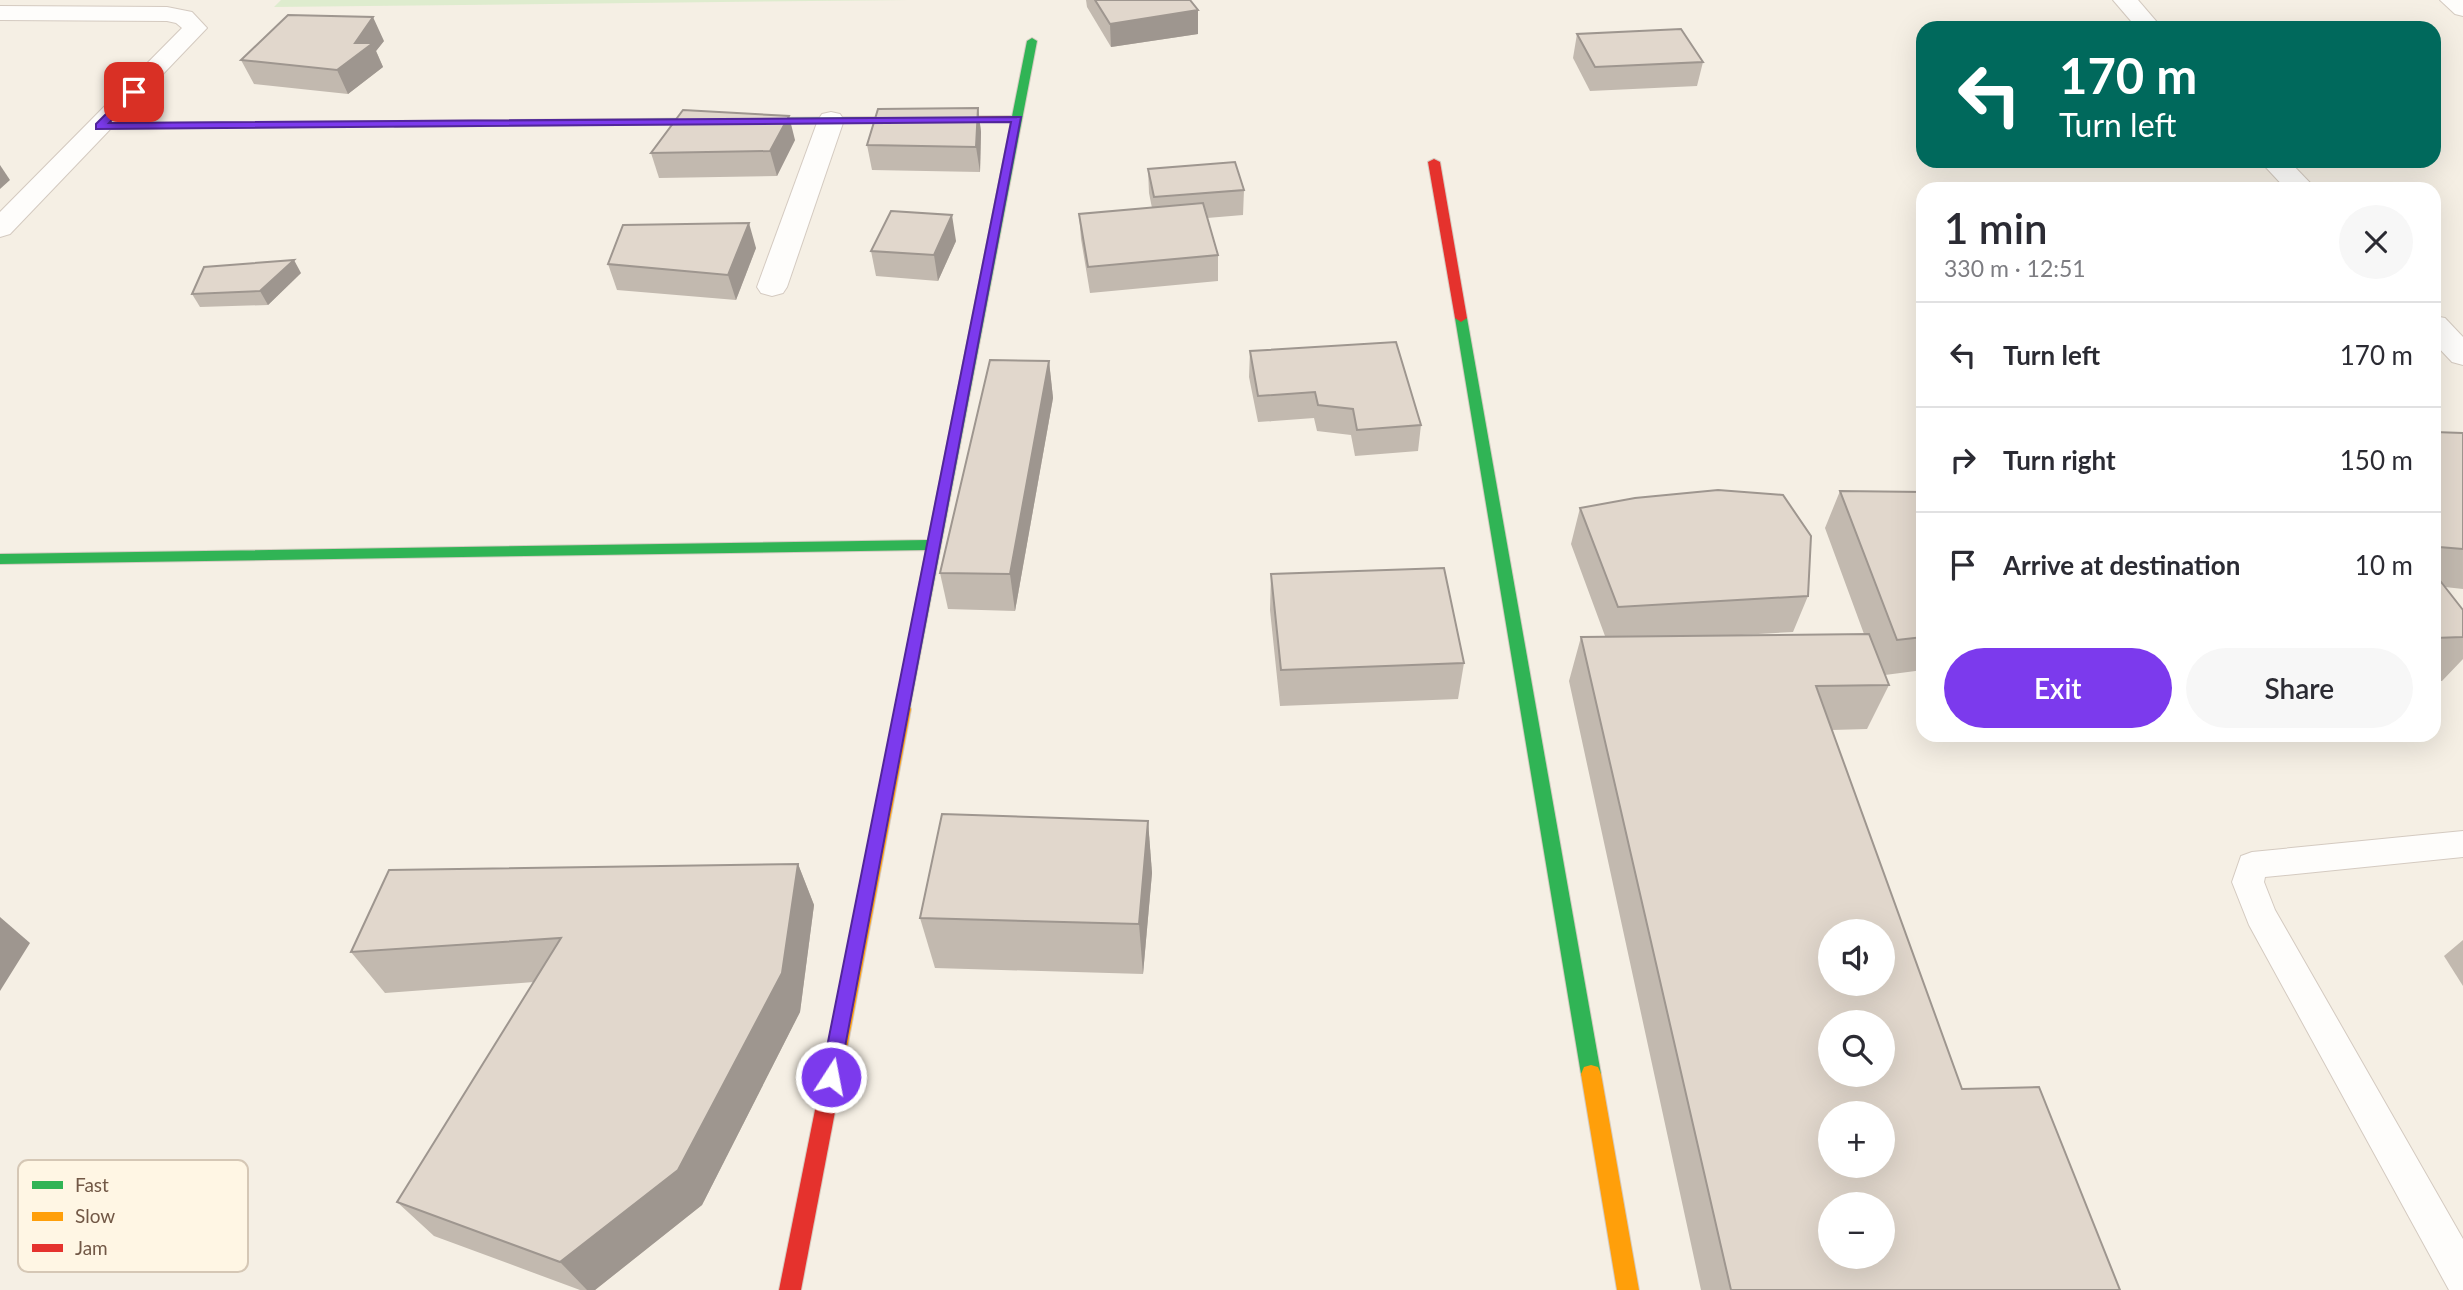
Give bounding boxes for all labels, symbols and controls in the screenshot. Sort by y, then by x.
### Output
text: 170 m [2059,46,2197,104]
icon: left [1944,49,2035,140]
pin [104,62,164,122]
icon: arrive [115,73,153,111]
text: Turn left [2059,105,2176,144]
text: 1 min [1944,203,2048,253]
button: close [2339,205,2413,279]
text: 330 m · 12:51 [1944,254,2086,282]
icon: left [1944,336,1982,374]
text: Turn left [2003,339,2100,371]
text: 170 m [2340,339,2413,371]
icon: right [1944,441,1982,479]
text: Turn right [2003,444,2116,476]
text: 150 m [2340,444,2413,476]
icon: arrive [1944,546,1982,584]
text: Arrive at destination [2003,549,2240,581]
text: 10 m [2355,549,2413,581]
button: Exit [1944,648,2172,728]
button: Share [2186,648,2413,728]
map controls [1818,919,1895,1269]
button: sound [1818,919,1895,996]
button: search [1818,1010,1895,1087]
position arrow [794,1040,868,1114]
button: + [1818,1101,1895,1178]
legend [18,1160,248,1272]
text: Fast [75,1173,109,1196]
button: − [1818,1192,1895,1269]
text: Slow [75,1204,115,1227]
text: Jam [75,1236,108,1259]

